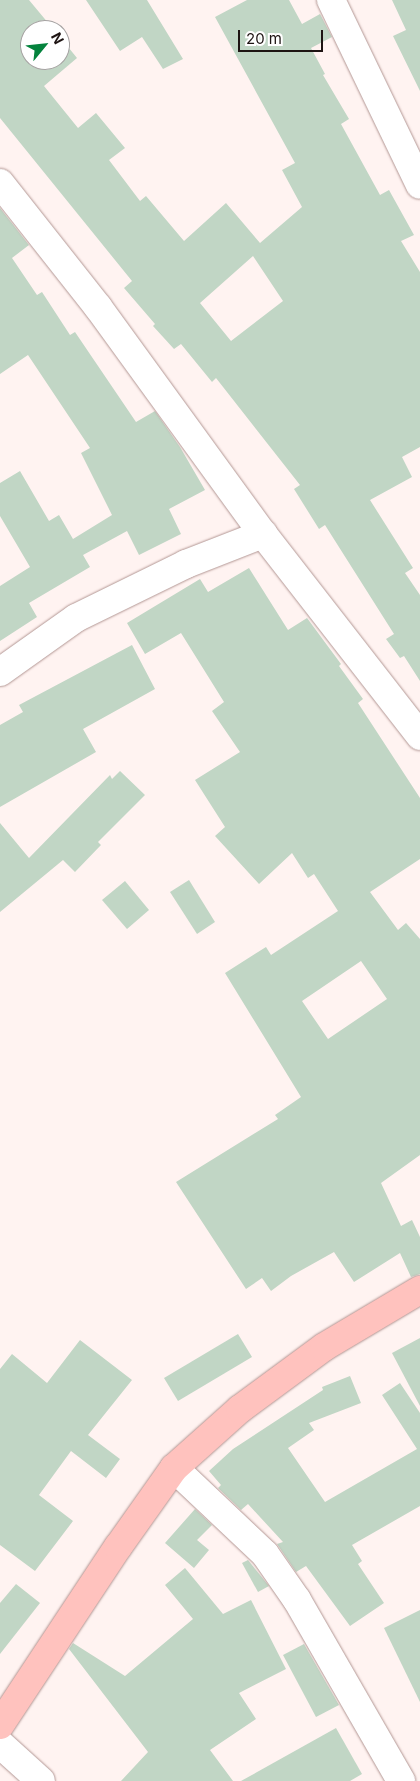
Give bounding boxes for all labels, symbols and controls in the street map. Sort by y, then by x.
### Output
north arrow [20,20,70,70]
scale bar [240,20,325,52]
text: N [48,29,68,47]
text: 20 m [246,29,282,48]

